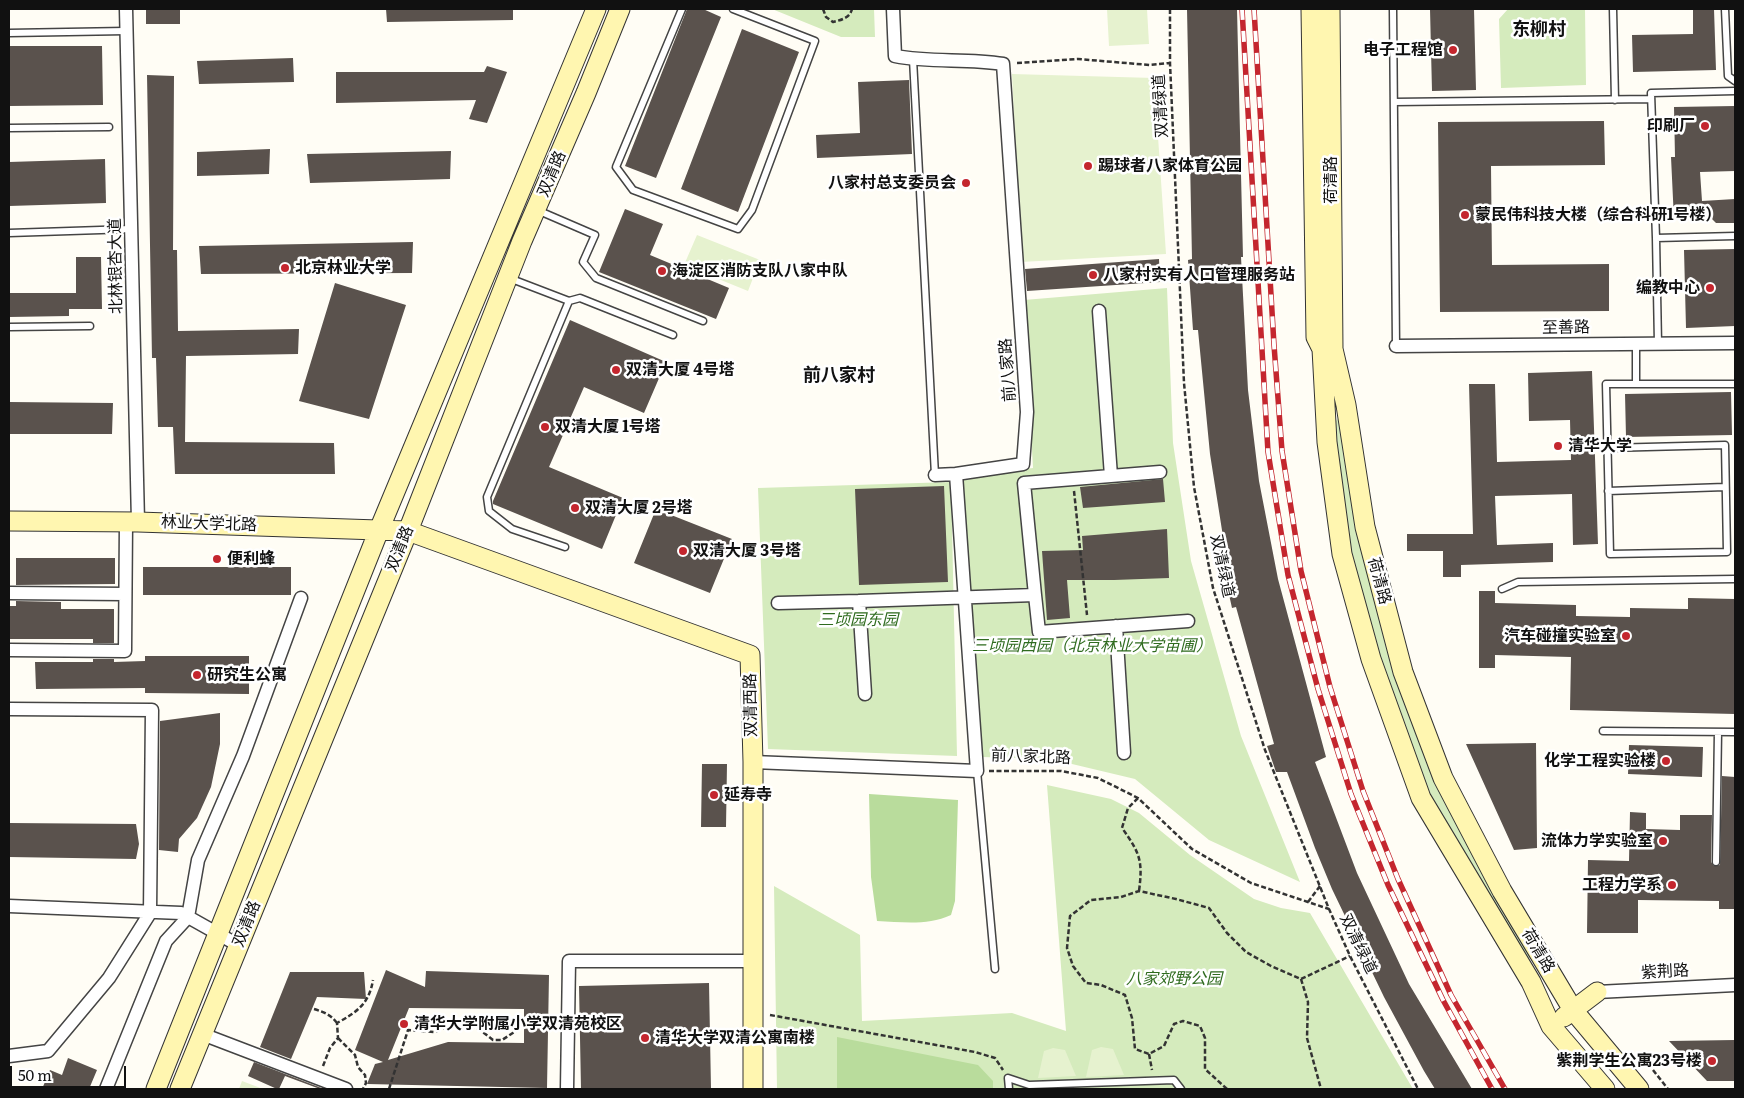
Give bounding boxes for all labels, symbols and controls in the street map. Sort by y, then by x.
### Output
district label: 东柳村 [1512,19,1566,41]
place label: 电子工程馆 [1363,40,1443,60]
marker: 电子工程馆 [1447,44,1459,56]
street label: 双清绿道 [1150,74,1172,138]
place label: 印刷厂 [1647,116,1695,136]
marker: 印刷厂 [1699,120,1711,132]
street label: 双清路 [534,148,570,200]
place label: 踢球者八家体育公园 [1098,156,1242,176]
street label: 荷清路 [1321,156,1341,204]
marker: 踢球者八家体育公园 [1082,160,1094,172]
place label: 八家村总支委员会 [828,173,956,193]
marker: 八家村总支委员会 [960,177,972,189]
place label: 蒙民伟科技大楼（综合科研1号楼） [1475,205,1722,225]
marker: 蒙民伟科技大楼（综合科研1号楼） [1459,209,1471,221]
street label: 北林银杏大道 [106,218,126,314]
place label: 北京林业大学 [295,258,391,278]
place label: 海淀区消防支队八家中队 [672,261,848,281]
marker: 北京林业大学 [279,262,291,274]
marker: 海淀区消防支队八家中队 [656,265,668,277]
place label: 八家村实有人口管理服务站 [1103,265,1295,285]
marker: 八家村实有人口管理服务站 [1087,269,1099,281]
place label: 编教中心 [1636,278,1700,298]
marker: 编教中心 [1704,282,1716,294]
street label: 至善路 [1542,318,1590,338]
street label: 前八家路 [996,337,1020,403]
place label: 双清大厦 4号塔 [626,360,735,380]
marker: 双清大厦 4号塔 [610,364,622,376]
district label: 前八家村 [803,365,875,387]
place label: 双清大厦 1号塔 [555,417,661,437]
marker: 双清大厦 1号塔 [539,421,551,433]
place label: 清华大学 [1568,436,1632,456]
marker: 清华大学 [1552,440,1564,452]
place label: 双清大厦 2号塔 [585,498,693,518]
marker: 双清大厦 2号塔 [569,502,581,514]
street label: 林业大学北路 [161,513,257,535]
street label: 双清路 [382,523,418,575]
street label: 双清绿道 [1206,533,1238,599]
place label: 双清大厦 3号塔 [693,541,801,561]
marker: 双清大厦 3号塔 [677,545,689,557]
place label: 便利蜂 [227,549,275,569]
marker: 便利蜂 [211,553,223,565]
street label: 荷清路 [1364,555,1394,607]
park label: 三顷园东园 [818,610,898,630]
place label: 汽车碰撞实验室 [1504,626,1616,646]
marker: 汽车碰撞实验室 [1620,630,1632,642]
park label: 三顷园西园（北京林业大学苗圃） [972,636,1212,656]
place label: 研究生公寓 [207,665,287,685]
marker: 研究生公寓 [191,669,203,681]
street label: 双清西路 [741,673,761,737]
street label: 前八家北路 [991,746,1071,768]
place label: 化学工程实验楼 [1544,751,1656,771]
marker: 化学工程实验楼 [1660,755,1672,767]
place label: 延寿寺 [724,785,772,805]
marker: 延寿寺 [708,789,720,801]
place label: 流体力学实验室 [1541,831,1653,851]
marker: 流体力学实验室 [1657,835,1669,847]
place label: 工程力学系 [1582,875,1662,895]
marker: 工程力学系 [1666,879,1678,891]
street label: 双清路 [229,898,265,950]
street label: 双清绿道 [1335,911,1381,977]
street label: 荷清路 [1517,925,1559,977]
street label: 紫荆路 [1641,961,1689,983]
park label: 八家郊野公园 [1126,969,1222,989]
place label: 清华大学附属小学双清苑校区 [414,1014,622,1034]
marker: 清华大学附属小学双清苑校区 [398,1018,410,1030]
place label: 清华大学双清公寓南楼 [655,1028,815,1048]
marker: 清华大学双清公寓南楼 [639,1032,651,1044]
place label: 紫荆学生公寓23号楼 [1556,1051,1702,1071]
marker: 紫荆学生公寓23号楼 [1706,1055,1718,1067]
scale bar [12,1056,129,1088]
text: 50 m [18,1063,52,1086]

